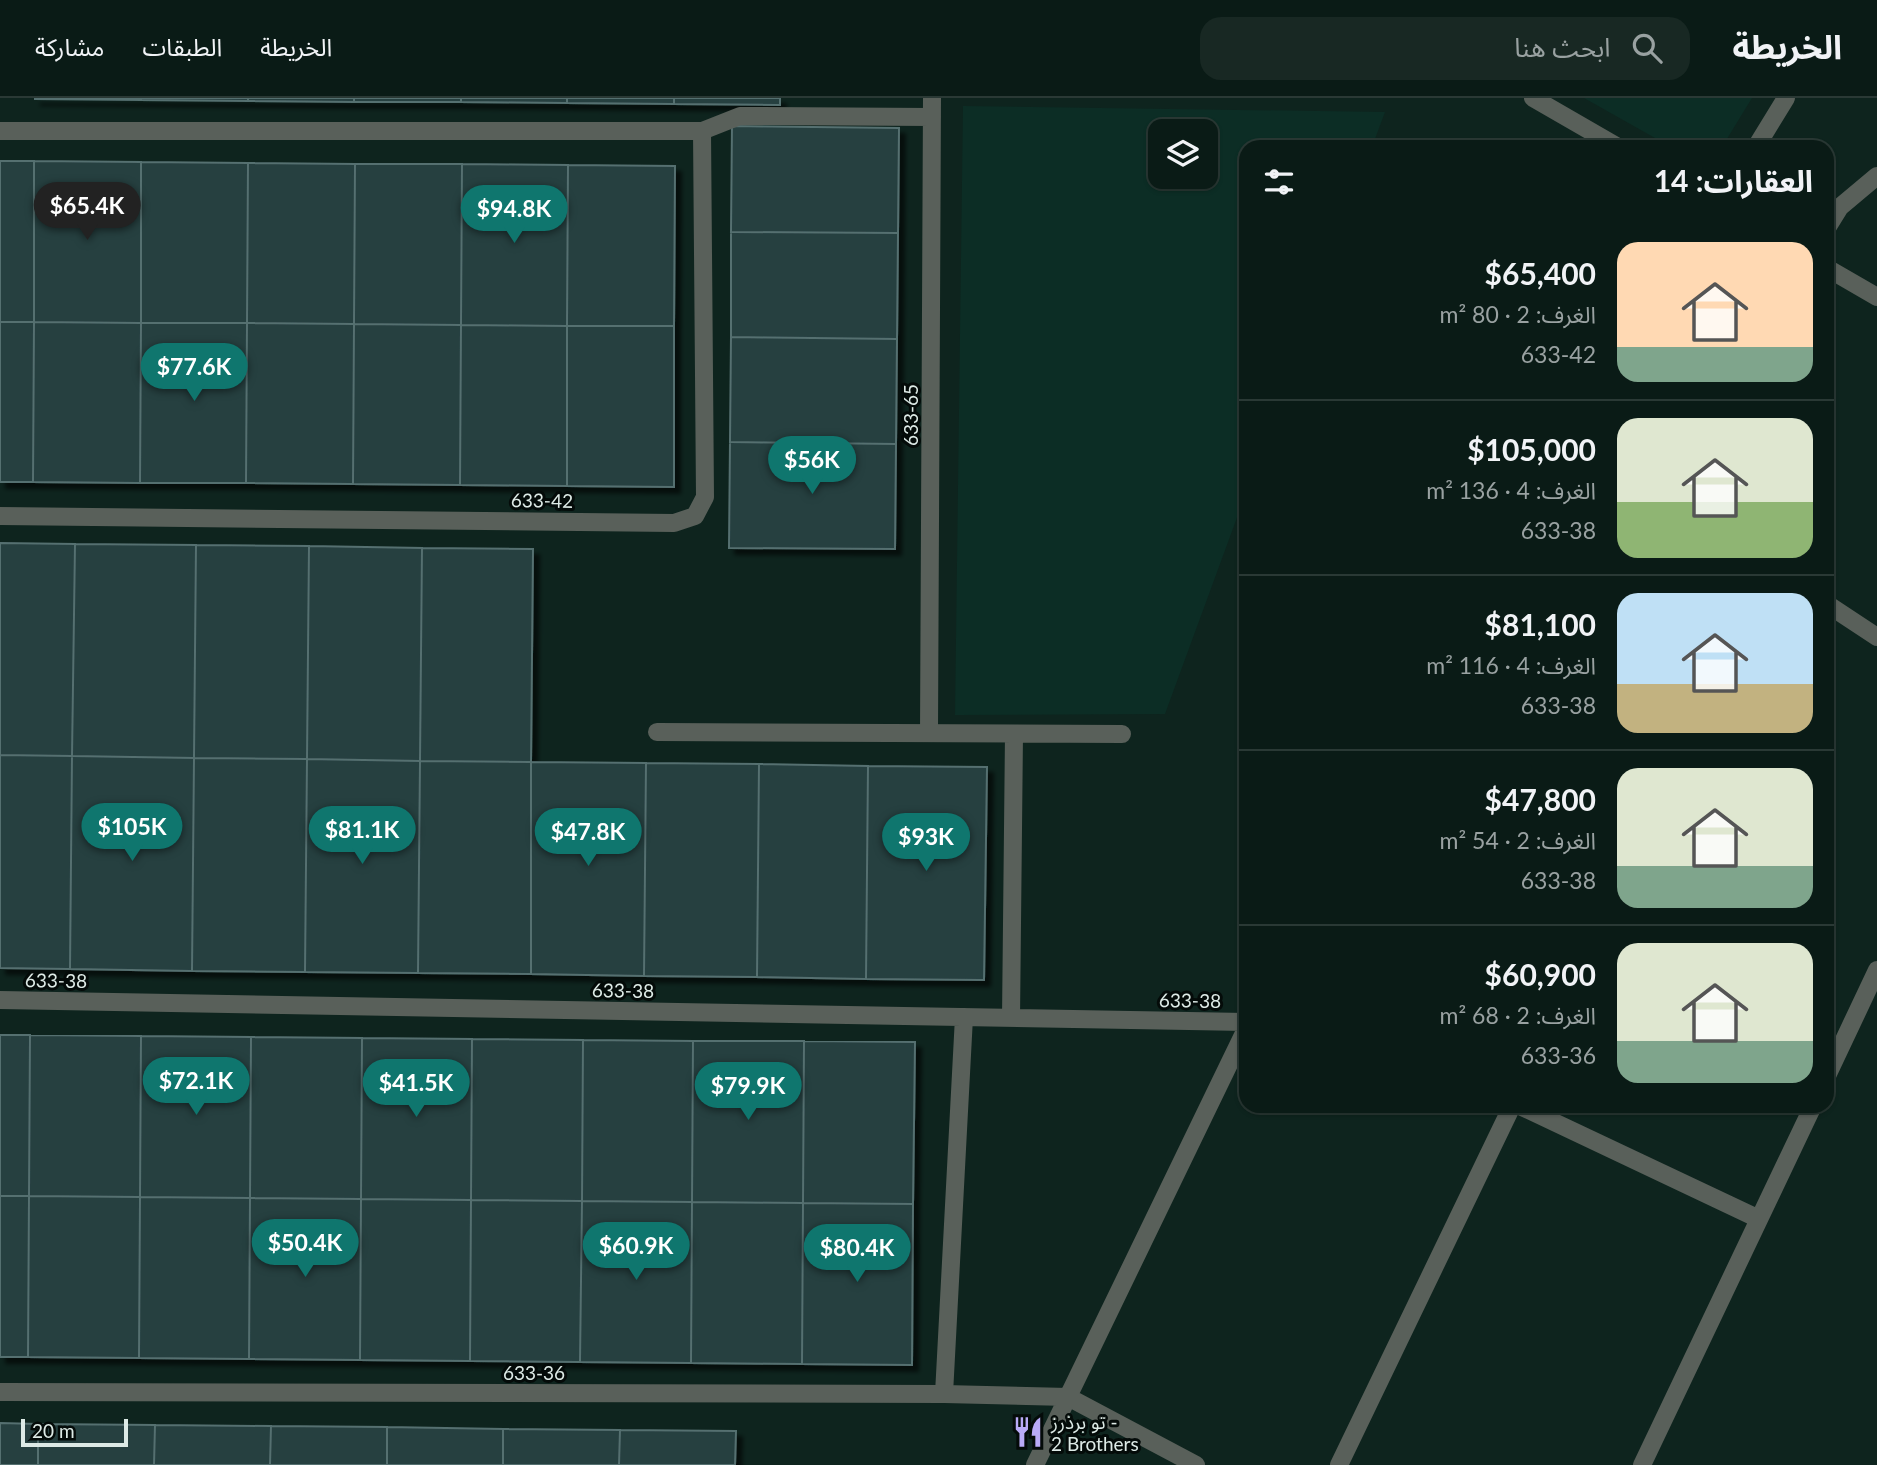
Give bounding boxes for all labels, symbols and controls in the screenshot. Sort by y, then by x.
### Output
search box [1200,17,1690,80]
text: الخريطة [1732,26,1842,66]
icon: search [1628,29,1666,67]
text: ابحث هنا [1514,31,1610,63]
text: مشاركة [35,32,104,61]
text: الطبقات [142,32,222,61]
text: الخريطة [260,32,332,61]
map controls [1148,119,1218,189]
button: layers [1148,119,1218,189]
text: العقارات: 14 [1654,162,1813,198]
icon: filters [1260,163,1298,201]
pin: $65.4K [30,183,144,242]
pin: $94.8K [457,186,571,245]
text: $65.4K [50,191,124,219]
text: $94.8K [477,194,551,222]
text: $65,400 [1485,255,1596,291]
icon: home [1673,270,1757,354]
text: الغرف: 2 · 80 m² [1440,300,1596,328]
text: 633-42 [1521,340,1596,368]
pin: $77.6K [137,344,251,403]
text: $77.6K [157,352,231,380]
street label: 633-65 [899,384,922,446]
text: $105,000 [1467,431,1596,467]
pin: $56K [771,436,853,496]
text: $56K [784,445,840,473]
icon: home [1673,446,1757,530]
text: الغرف: 4 · 136 m² [1426,476,1596,504]
street label: 633-42 [511,488,573,512]
text: 633-38 [1521,516,1596,544]
text: $81,100 [1485,606,1596,642]
icon: home [1673,621,1757,705]
text: الغرف: 4 · 116 m² [1426,651,1596,679]
text: 633-38 [1521,691,1596,719]
text: $47,800 [1485,781,1596,817]
icon: home [1673,796,1757,880]
pin: $105K [83,804,181,863]
pin: $81.1K [305,806,419,866]
pin: $47.8K [531,808,645,868]
text: $105K [97,812,167,840]
pin: $93K [885,814,967,873]
text: $81.1K [325,815,399,843]
text: $47.8K [551,817,625,845]
text: $93K [898,822,954,850]
text: الغرف: 2 · 54 m² [1440,826,1596,854]
text: 633-38 [1521,866,1596,894]
text: $60,900 [1485,956,1596,992]
street label: 633-38 [25,968,87,992]
icon: home [1673,971,1757,1055]
street label: 633-38 [592,978,654,1002]
street label: 633-38 [1159,988,1221,1012]
text: الغرف: 2 · 68 m² [1440,1001,1596,1029]
text: 633-36 [1521,1041,1596,1069]
pin: $72.1K [139,1058,253,1117]
pin: $41.5K [359,1060,473,1119]
pin: $79.9K [691,1062,805,1122]
text: $72.1K [159,1066,233,1094]
text: $41.5K [379,1068,453,1096]
text: $79.9K [711,1071,785,1099]
pin: $50.4K [248,1220,362,1279]
pin: $60.9K [579,1222,693,1282]
pin: $80.4K [800,1224,914,1284]
text: $50.4K [268,1228,342,1256]
text: $60.9K [599,1231,673,1259]
text: $80.4K [820,1233,894,1261]
street label: 633-36 [503,1361,565,1384]
place label: تو برذرز - 2 Brothers [1050,1410,1139,1455]
restaurant icon: تو برذرز - 2 Brothers [1011,1415,1045,1449]
scale bar [21,1416,128,1448]
text: 20 m [32,1419,75,1442]

